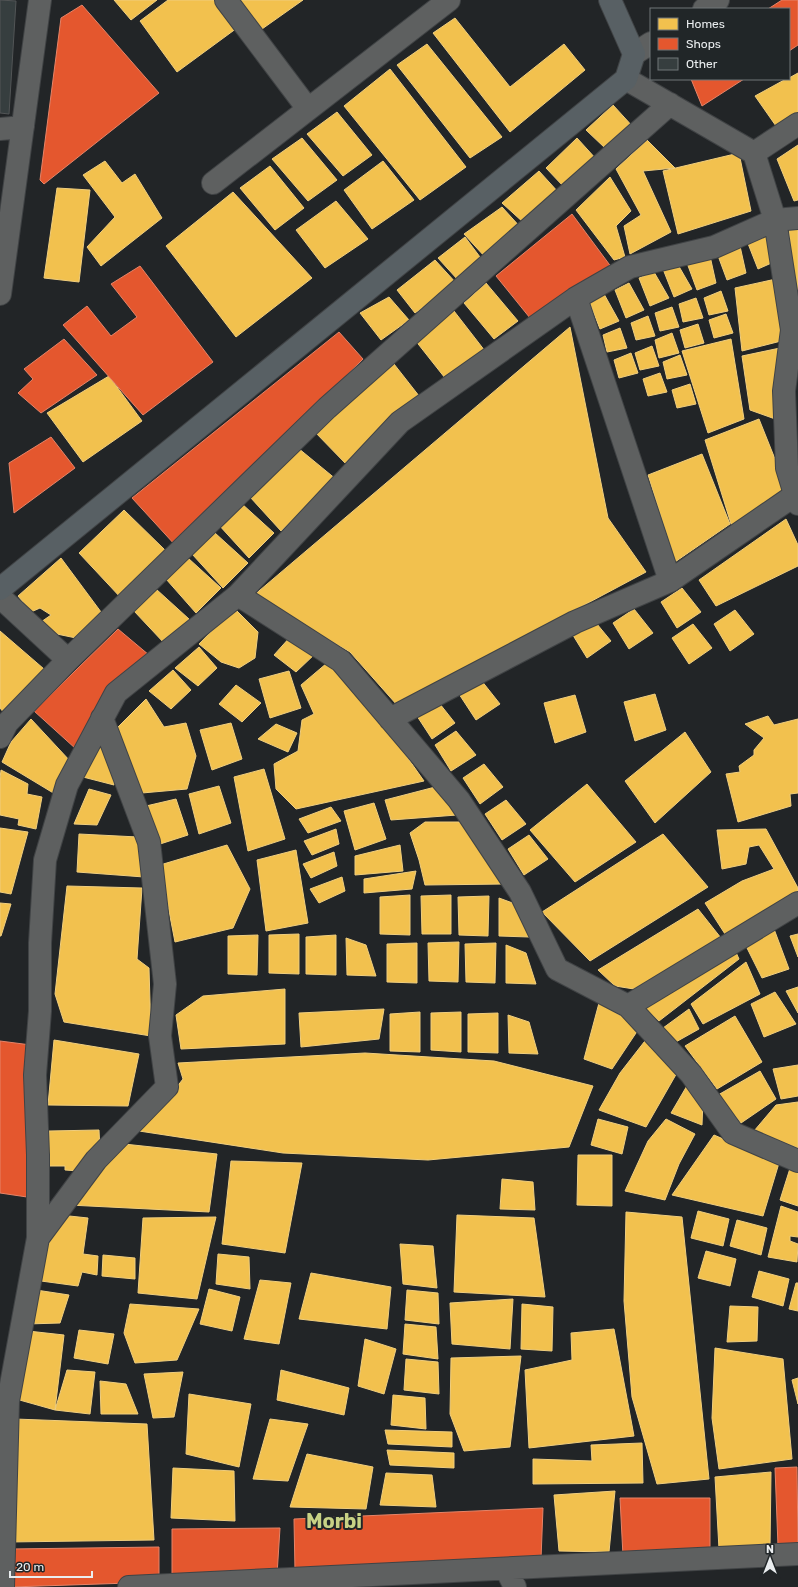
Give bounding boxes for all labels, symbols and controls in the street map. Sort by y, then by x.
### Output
legend [650,8,790,80]
text: Homes [686,17,725,31]
text: Shops [686,37,721,51]
text: Other [686,57,718,71]
district label: Morbi [306,1509,362,1533]
north arrow [750,1539,790,1579]
text: N [766,1543,774,1556]
scale bar [10,1553,92,1579]
text: 20 m [16,1560,44,1574]

